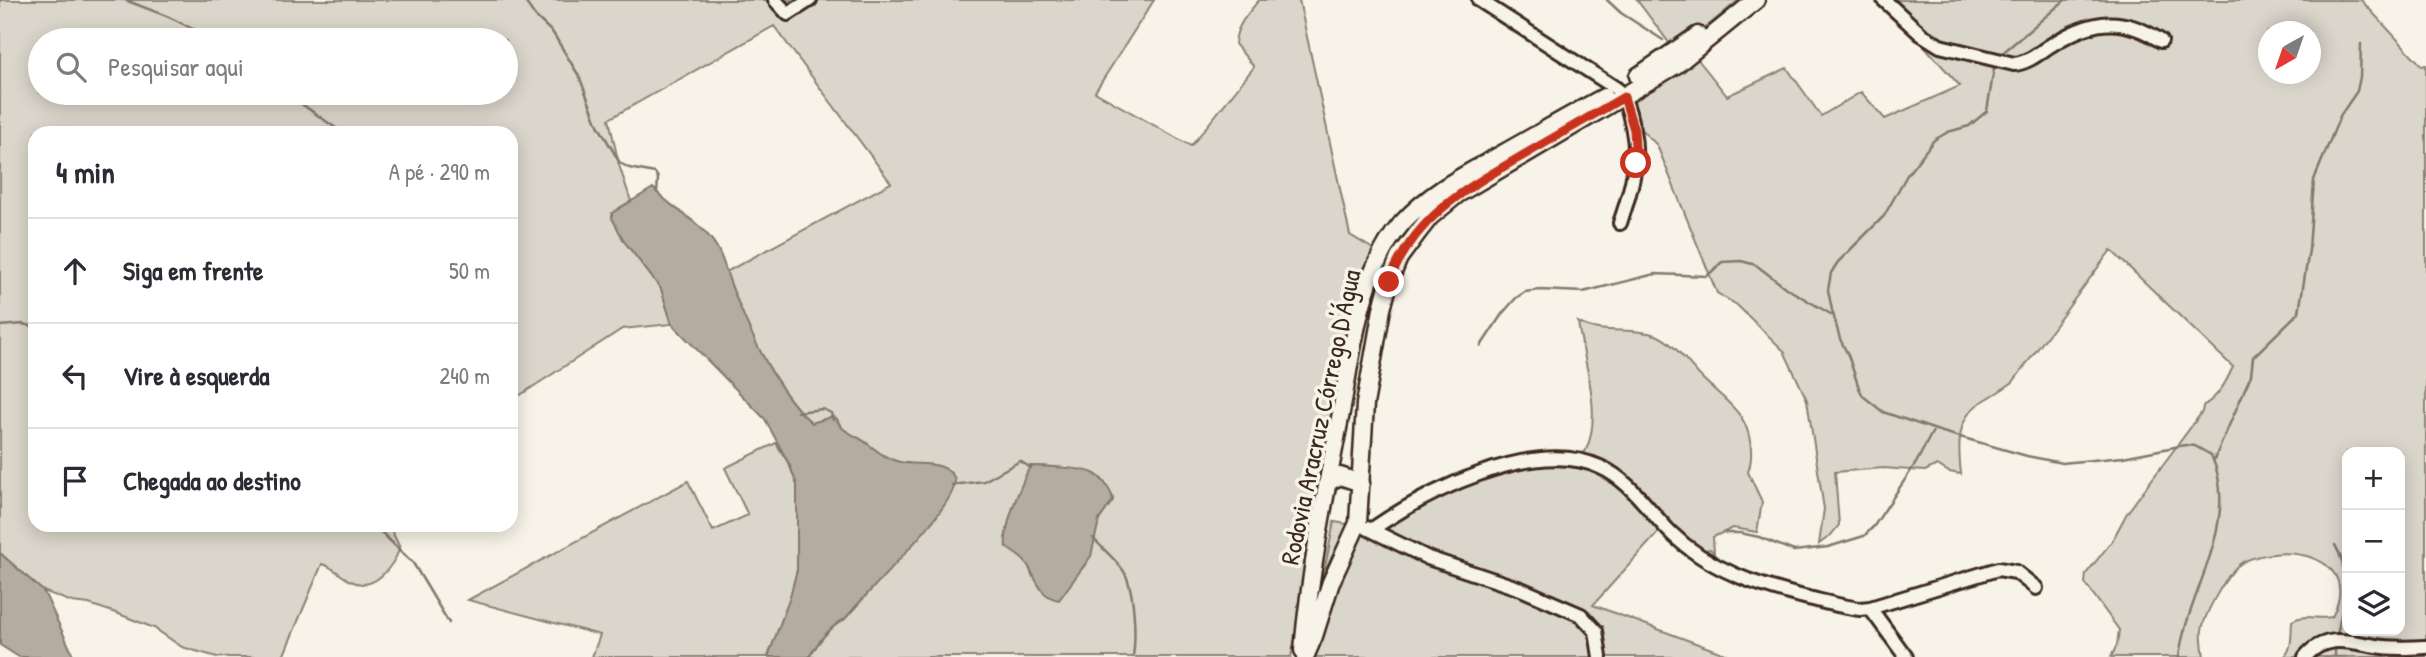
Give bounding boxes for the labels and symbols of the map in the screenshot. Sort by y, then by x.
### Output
north arrow [2258,21,2321,84]
route start [1620,147,1651,178]
street label: Rodovia Aracruz Córrego D'Água [1272,266,1368,568]
route end [1373,266,1404,297]

